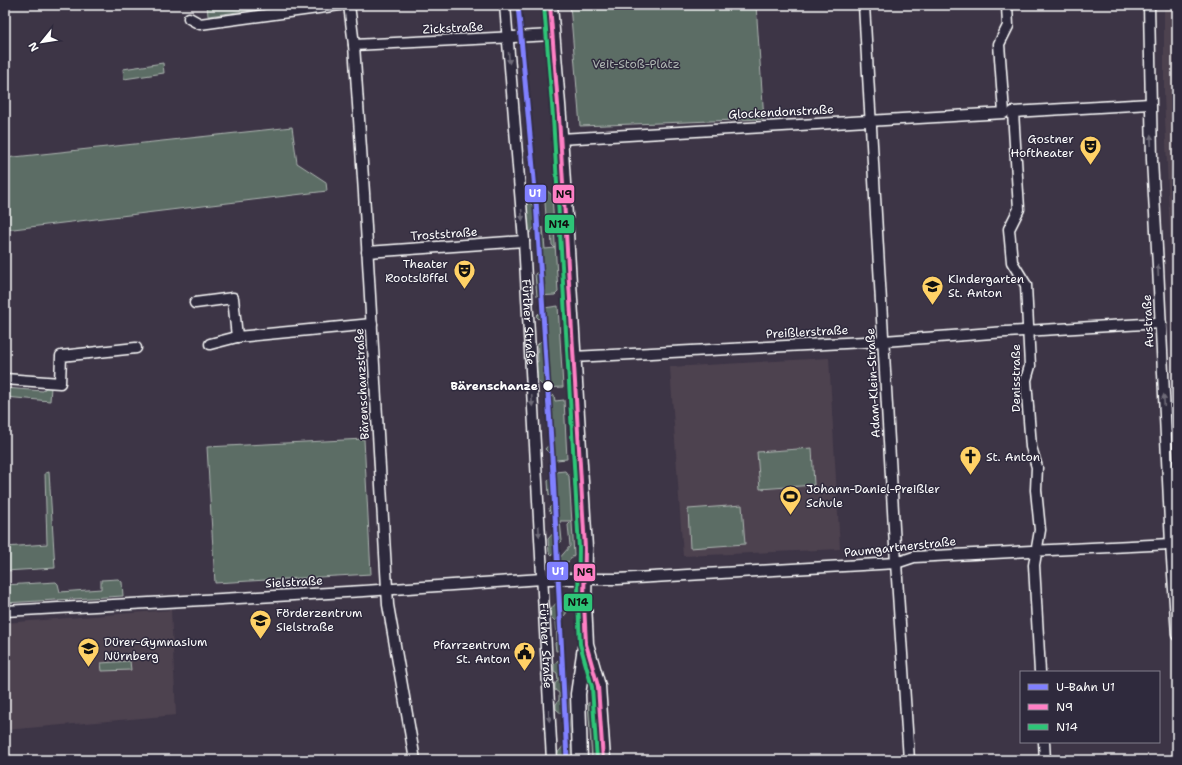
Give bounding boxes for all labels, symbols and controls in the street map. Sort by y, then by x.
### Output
street label: Zickstraße [422,18,484,38]
north arrow [22,22,62,62]
text: N [25,39,42,54]
one-way arrow [506,52,513,64]
park label: Veit-Stoß-Platz [592,56,680,72]
street label: Glockendonstraße [728,101,834,123]
place label: Gostner Hoftheater [1010,131,1074,161]
theatre icon: Gostner Hoftheater [1077,133,1103,166]
one-way arrow [1148,133,1154,146]
line badge: U1 [524,184,547,203]
line badge: N9 [552,184,575,204]
text: U1 [529,186,541,201]
text: N9 [556,187,572,202]
one-way arrow [518,209,525,221]
line badge: N14 [544,214,575,234]
text: N14 [549,217,570,232]
street label: Troststraße [410,224,478,244]
place label: Theater Rootslöffel [385,256,448,286]
theatre icon: Theater Rootslöffel [451,258,477,291]
one-way arrow [1155,264,1162,276]
place label: Kindergarten St. Anton [948,271,1024,301]
school or university icon: Kindergarten St. Anton [920,273,946,306]
street label: Fürther Straße [518,279,539,366]
street label: Austraße [1139,294,1157,348]
street label: Preißlerstraße [765,322,849,342]
street label: Adam-Klein-Straße [862,327,884,438]
street label: Bärenschanzstraße [351,328,373,440]
street label: Denisstraße [1008,344,1024,412]
place label: Bärenschanze [450,378,538,394]
marker: Bärenschanze [541,379,555,393]
one-way arrow [1161,394,1168,406]
one-way arrow [529,395,536,407]
church icon: St. Anton [957,444,983,477]
place label: St. Anton [986,449,1040,465]
place label: Johann-Daniel-Preißler Schule [806,481,940,511]
sports icon: Johann-Daniel-Preißler Schule [778,483,804,516]
one-way arrow [536,525,543,537]
street label: Paumgartnerstraße [843,533,957,561]
line badge: U1 [546,561,569,581]
line badge: N9 [573,563,596,582]
text: U1 [552,564,564,579]
text: N9 [577,565,593,580]
street label: Sielstraße [265,572,324,592]
line badge: N14 [563,593,593,612]
text: N14 [568,595,589,610]
street label: Fürther Straße [536,602,556,689]
place label: Förderzentrum Sielstraße [276,605,362,635]
school or university icon: Förderzentrum Sielstraße [248,607,274,640]
place label: Dürer-Gymnasium Nürnberg [104,634,207,664]
school or university icon: Dürer-Gymnasium Nürnberg [76,636,102,669]
place label: Pfarrzentrum St. Anton [433,637,510,667]
public building icon: Pfarrzentrum St. Anton [512,639,538,672]
legend [1020,671,1160,743]
text: U-Bahn U1 [1056,679,1115,695]
text: N9 [1056,699,1073,715]
one-way arrow [546,710,553,722]
text: N14 [1056,719,1078,735]

